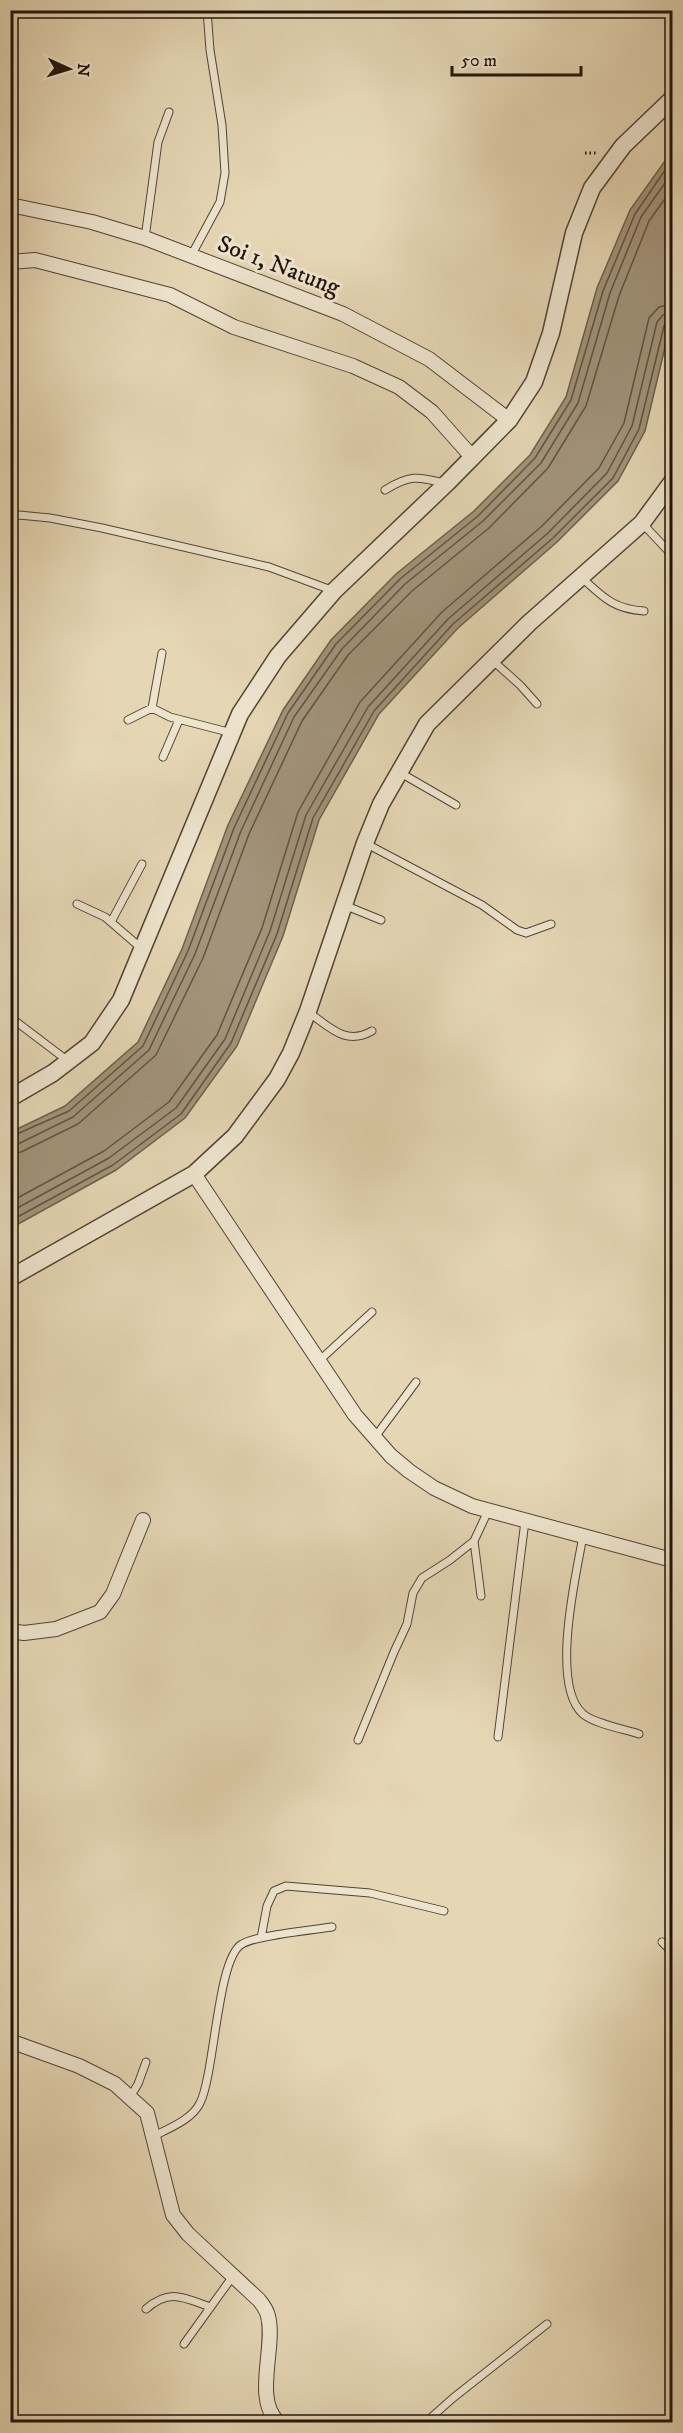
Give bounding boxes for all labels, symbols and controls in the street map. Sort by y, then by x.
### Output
north arrow [39,39,99,99]
scale bar [452,39,581,77]
text: 50 m [461,50,497,72]
text: N [73,63,93,77]
street label: Soi 1, Natung [213,229,344,303]

